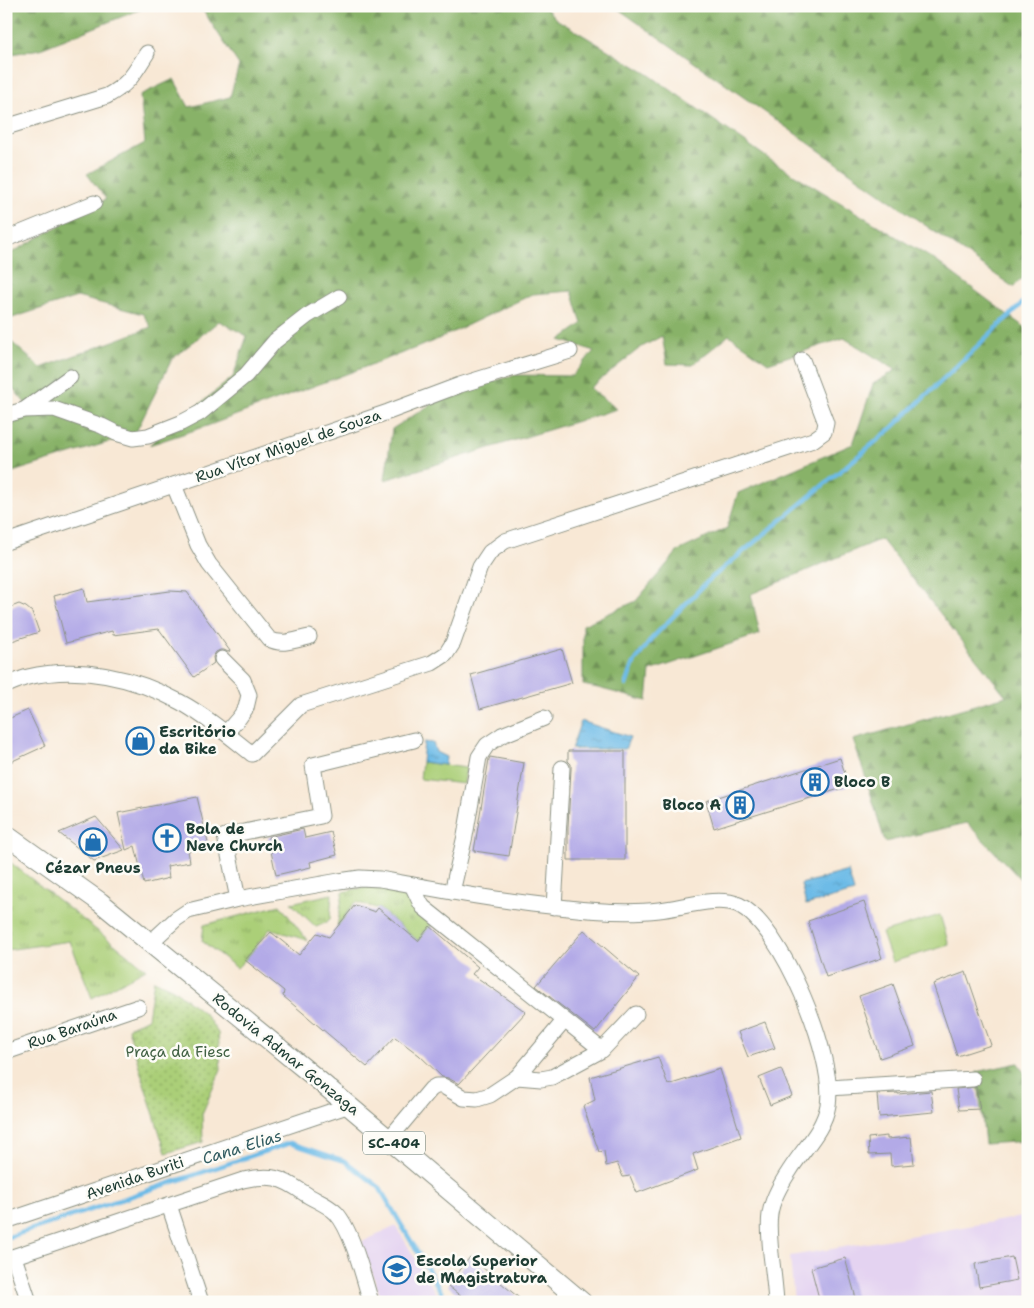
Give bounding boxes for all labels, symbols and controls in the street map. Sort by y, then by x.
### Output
street label: Rua Vítor Miguel de Souza [193,405,384,487]
place label: Escritório da Bike [159,722,236,759]
shop icon: Escritório da Bike [125,726,155,756]
building icon: Bloco B [800,767,830,797]
place label: Bloco B [834,772,890,792]
building icon: Bloco A [725,790,755,820]
place label: Bloco A [663,795,721,815]
place label: Bola de Neve Church [186,819,283,856]
church icon: Bola de Neve Church [152,823,182,853]
shop icon: Cézar Pneus [78,827,108,857]
place label: Cézar Pneus [45,858,141,878]
street label: Rodovia Admar Gonzaga [208,988,364,1120]
street label: Rua Baraúna [25,1004,120,1054]
park label: Praça da Fiesc [126,1042,230,1062]
water label: Cana Elias [200,1125,284,1169]
road number: SC-404 [363,1132,425,1154]
street label: Avenida Buriti [83,1152,187,1204]
place label: Escola Superior de Magistratura [416,1251,548,1288]
school or university icon: Escola Superior de Magistratura [382,1255,412,1285]

